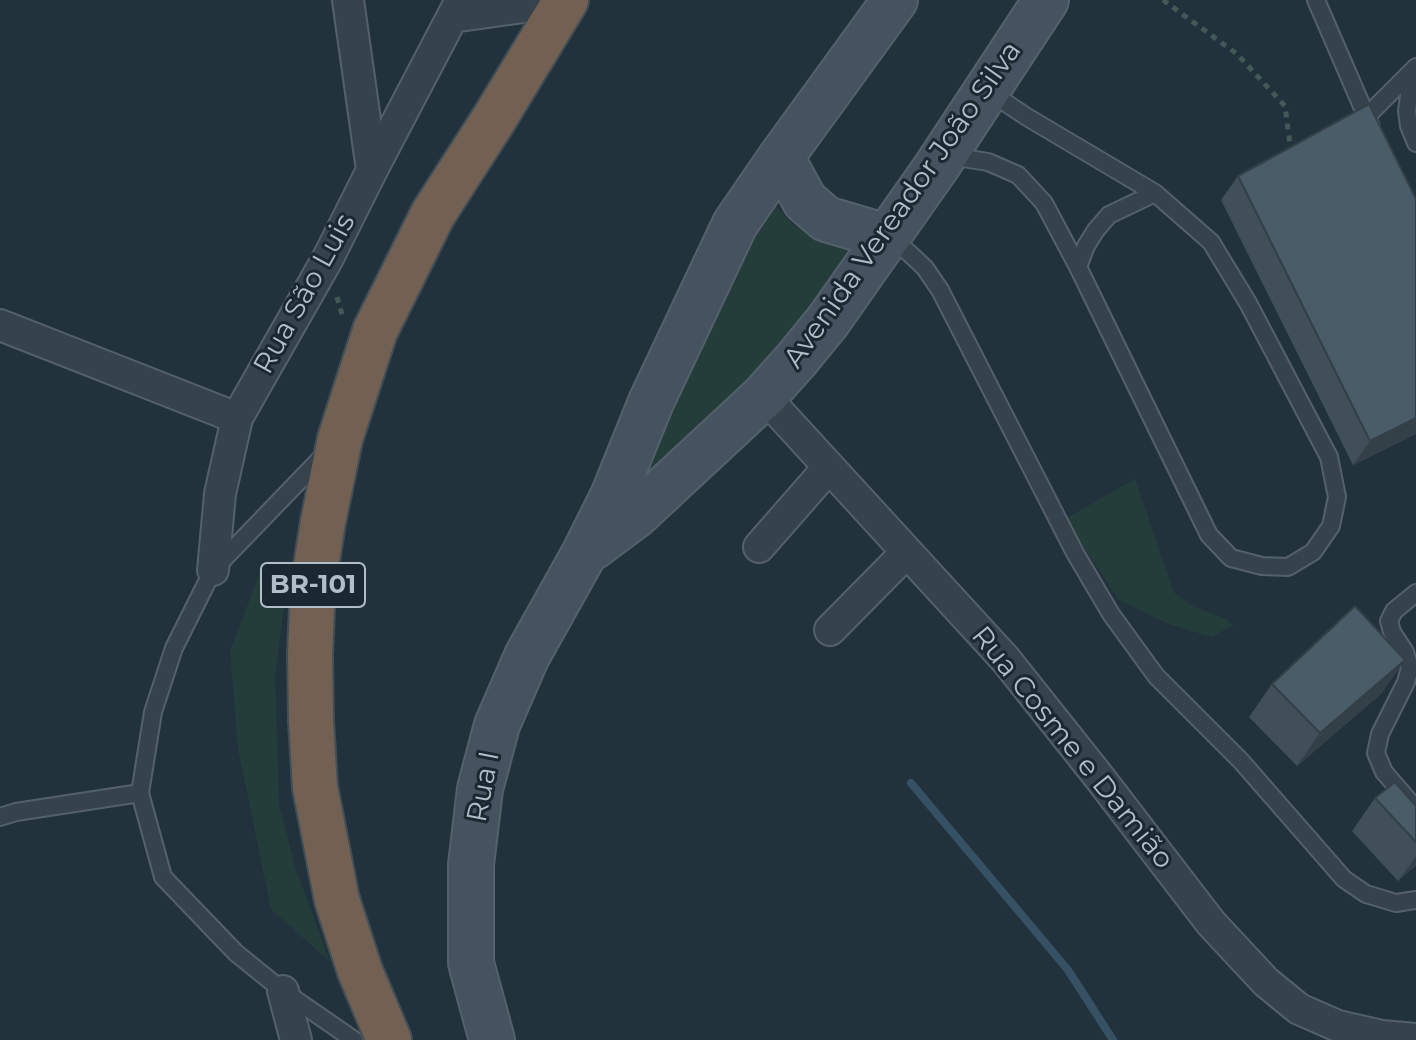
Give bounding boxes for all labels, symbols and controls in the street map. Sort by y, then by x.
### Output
street label: Avenida Vereador João Silva [777,35,1029,375]
street label: Rua São Luis [247,208,363,380]
road number: BR-101 [261,563,365,607]
street label: Rua Cosme e Damião [964,620,1180,876]
street label: Rua I [461,749,507,825]

